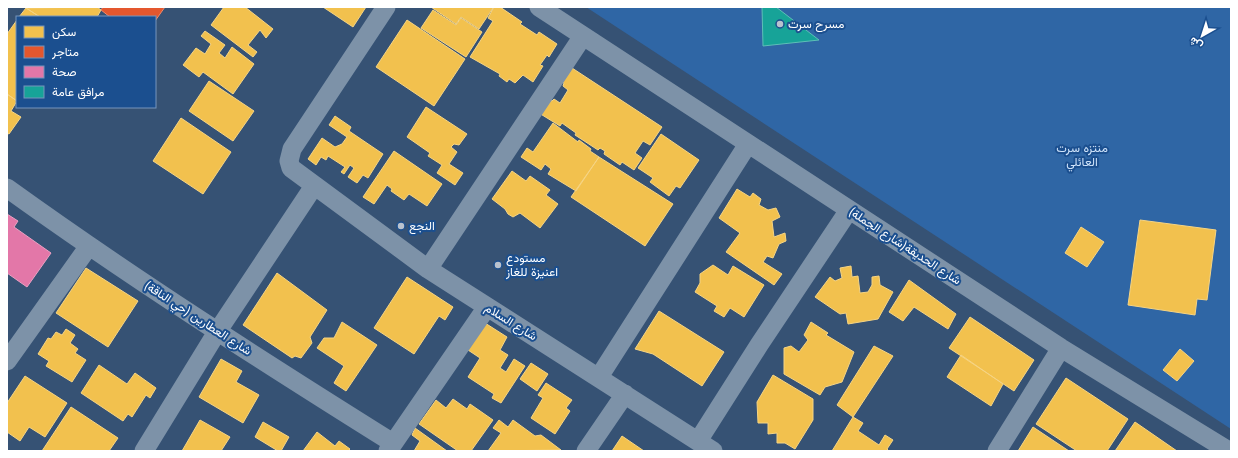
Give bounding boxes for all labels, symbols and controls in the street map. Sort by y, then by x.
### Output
place label: مسرح سرت [788,15,844,33]
legend [16,16,156,108]
north arrow [1182,16,1222,56]
marker: مسرح سرت [775,19,785,29]
text: سكن [52,23,76,41]
text: ش [1186,33,1206,54]
text: متاجر [51,43,79,61]
text: صحة [52,63,76,81]
text: مرافق عامة [52,83,104,101]
park label: منتزه سرت العائلي [1056,139,1108,172]
street label: شارع الحديقة(شارع الجملة) [845,203,965,289]
place label: النجع [409,217,435,235]
marker: النجع [396,221,406,231]
place label: مستودع اعنيزة للغاز [505,249,558,281]
marker: مستودع اعنيزة للغاز [493,260,503,270]
street label: شارع العطارين (حي الناقة) [140,277,255,360]
street label: شارع السلام [481,299,541,345]

